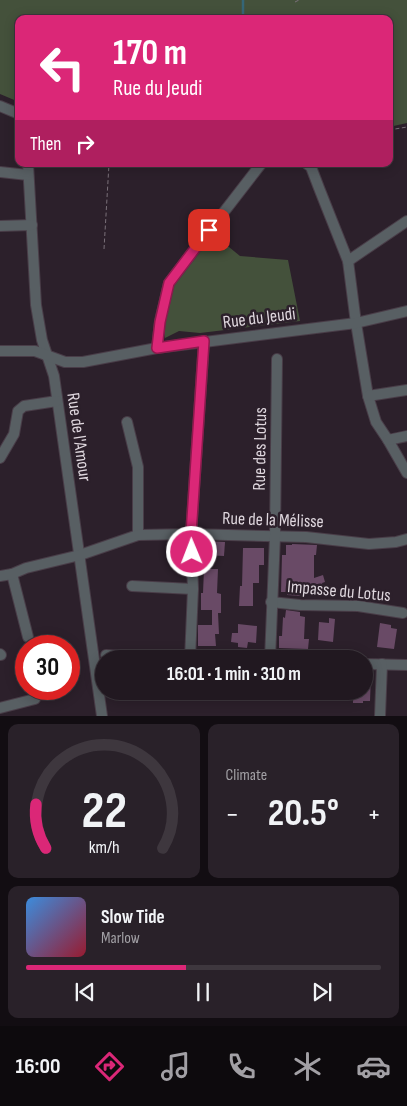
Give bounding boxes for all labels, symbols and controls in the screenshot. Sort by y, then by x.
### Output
text: 170 m [113,32,187,75]
icon: left [30,35,95,100]
text: Rue du Jeudi [113,75,202,102]
icon: right [71,130,99,158]
text: Then [30,133,61,156]
pin [188,209,230,251]
icon: arrive [195,216,223,244]
street label: Rue du Jeudi [221,303,297,333]
street label: Rue de l'Amour [62,391,96,483]
street label: Rue des Lotus [249,407,271,491]
street label: Rue de la Mélisse [222,508,324,532]
position arrow [165,525,217,577]
street label: Impasse du Lotus [286,576,392,606]
speed limit sign: 30 [15,635,80,700]
text: 16:01 · 1 min · 310 m [167,663,301,686]
text: Climate [226,766,267,785]
text: 22 [81,780,127,843]
text: 20.5° [268,791,339,836]
text: − [226,798,239,831]
text: + [367,798,381,831]
text: km/h [88,837,119,858]
text: Slow Tide [101,906,165,929]
text: Marlow [101,929,140,948]
icon: previous [71,978,99,1006]
icon: pause [189,978,217,1006]
icon: next [308,978,336,1006]
icon: directions [92,1049,127,1084]
icon: music [158,1049,193,1084]
icon: phone [224,1049,259,1084]
icon: climate [290,1049,325,1084]
icon: car [356,1049,391,1084]
text: 16:00 [16,1053,60,1080]

